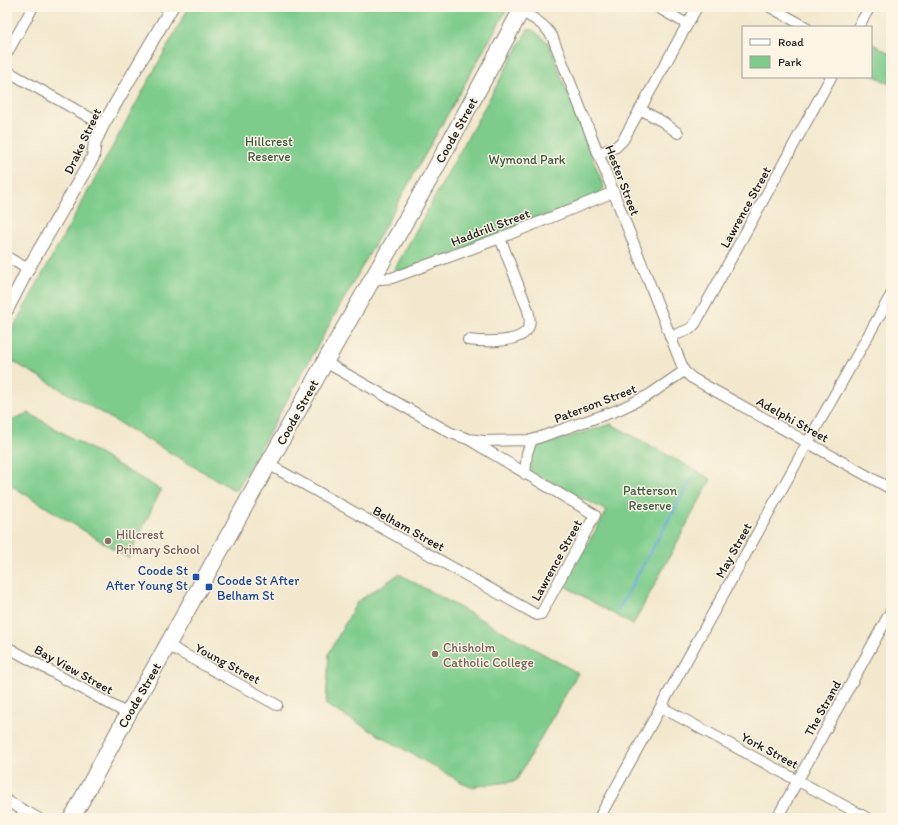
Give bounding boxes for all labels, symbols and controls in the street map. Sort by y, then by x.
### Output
legend [742,26,872,78]
text: Road [778,35,804,49]
text: Park [778,55,802,69]
street label: Coode Street [432,95,481,166]
street label: Drake Street [61,106,104,177]
park label: Hillcrest Reserve [245,134,293,164]
street label: Hester Street [602,143,643,218]
park label: Wymond Park [488,152,566,167]
street label: Lawrence Street [717,164,774,250]
street label: Haddrill Street [449,205,532,249]
street label: Coode Street [273,377,322,448]
street label: Paterson Street [552,381,639,426]
street label: Adelphi Street [754,393,832,445]
park label: Patterson Reserve [623,483,678,513]
street label: Belham Street [370,503,447,554]
street label: Lawrence Street [528,517,585,603]
street label: May Street [712,520,755,580]
place label: Hillcrest Primary School [116,527,200,557]
marker: Hillcrest Primary School [103,536,113,546]
place label: Coode St After Young St [106,563,188,593]
marker: Coode St After Young St [191,572,201,582]
place label: Coode St After Belham St [217,573,300,603]
marker: Coode St After Belham St [204,582,214,592]
street label: Young Street [193,640,263,687]
place label: Chisholm Catholic College [443,640,534,670]
street label: Bay View Street [32,642,116,697]
marker: Chisholm Catholic College [430,649,440,659]
street label: Coode Street [115,660,164,730]
street label: The Strand [801,678,844,739]
street label: York Street [739,729,801,772]

